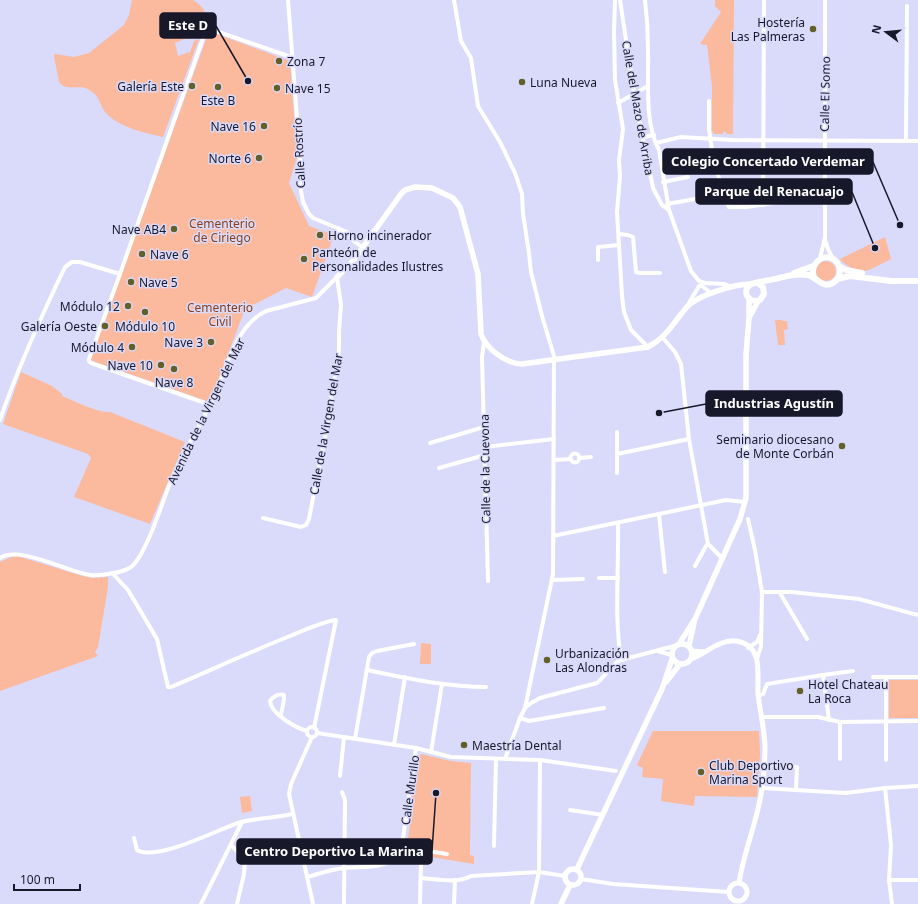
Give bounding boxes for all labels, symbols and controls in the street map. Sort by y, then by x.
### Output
north arrow [866,12,906,52]
callout: Este D [160,13,216,38]
place label: Hostería Las Palmeras [731,14,805,45]
text: Este D [168,16,208,34]
text: N [867,23,884,35]
marker: Hostería Las Palmeras [808,24,818,34]
street label: Calle del Mazo de Arriba [618,39,658,177]
place label: Zona 7 [287,53,325,70]
marker: Zona 7 [274,56,284,66]
street label: Calle El Somo [816,56,834,132]
place label: Luna Nueva [530,74,597,91]
marker: Luna Nueva [517,77,527,87]
place label: Galería Este [117,78,184,95]
place label: Nave 15 [285,80,331,97]
marker: Galería Este [187,81,197,91]
marker: Este B [213,82,223,92]
marker: Nave 15 [272,83,282,93]
place label: Este B [201,92,235,109]
street label: Calle Rostrío [289,117,309,189]
place label: Nave 16 [210,118,256,135]
marker: Nave 16 [259,121,269,131]
callout: Colegio Concertado Verdemar [663,149,873,174]
place label: Norte 6 [209,150,251,167]
text: Colegio Concertado Verdemar [671,152,865,170]
marker: Norte 6 [254,153,264,163]
callout: Parque del Renacuajo [696,179,852,204]
text: Parque del Renacuajo [704,182,844,200]
park label: Cementerio de Ciriego [189,215,255,246]
place label: Nave AB4 [112,221,166,238]
marker: Nave AB4 [169,224,179,234]
place label: Horno incinerador [328,227,432,244]
marker: Horno incinerador [315,230,325,240]
place label: Panteón de Personalidades Ilustres [312,244,444,275]
place label: Nave 6 [150,246,189,263]
marker: Nave 6 [137,249,147,259]
marker: Panteón de Personalidades Ilustres [299,254,309,264]
place label: Nave 5 [139,274,178,291]
marker: Nave 5 [126,277,136,287]
place label: Módulo 12 [60,298,120,315]
park label: Cementerio Civil [187,299,253,330]
marker: Módulo 12 [123,301,133,311]
marker: Módulo 10 [140,307,150,317]
place label: Galería Oeste [21,318,97,335]
place label: Módulo 10 [115,318,175,335]
marker: Galería Oeste [100,321,110,331]
place label: Nave 3 [164,334,203,351]
street label: Avenida de la Virgen del Mar [163,335,249,487]
marker: Nave 3 [206,337,216,347]
place label: Módulo 4 [71,339,124,356]
marker: Módulo 4 [127,342,137,352]
street label: Calle de la Virgen del Mar [305,352,347,496]
place label: Nave 10 [107,357,153,374]
marker: Nave 10 [156,360,166,370]
marker: Nave 8 [169,364,179,374]
place label: Nave 8 [155,374,193,391]
callout: Industrias Agustín [706,391,842,416]
text: Industrias Agustín [714,394,834,412]
street label: Calle de la Cuevona [476,414,494,524]
place label: Seminario diocesano de Monte Corbán [716,431,834,462]
marker: Seminario diocesano de Monte Corbán [837,441,847,451]
place label: Urbanización Las Alondras [555,645,629,676]
marker: Urbanización Las Alondras [542,655,552,665]
place label: Hotel Chateau La Roca [808,676,888,707]
marker: Hotel Chateau La Roca [795,686,805,696]
place label: Maestría Dental [472,737,561,754]
marker: Maestría Dental [459,740,469,750]
street label: Calle Murillo [397,754,423,826]
place label: Club Deportivo Marina Sport [709,757,794,788]
marker: Club Deportivo Marina Sport [696,767,706,777]
callout: Centro Deportivo La Marina [237,839,432,864]
text: Centro Deportivo La Marina [244,842,424,860]
scale bar [14,866,80,892]
text: 100 m [20,871,55,888]

